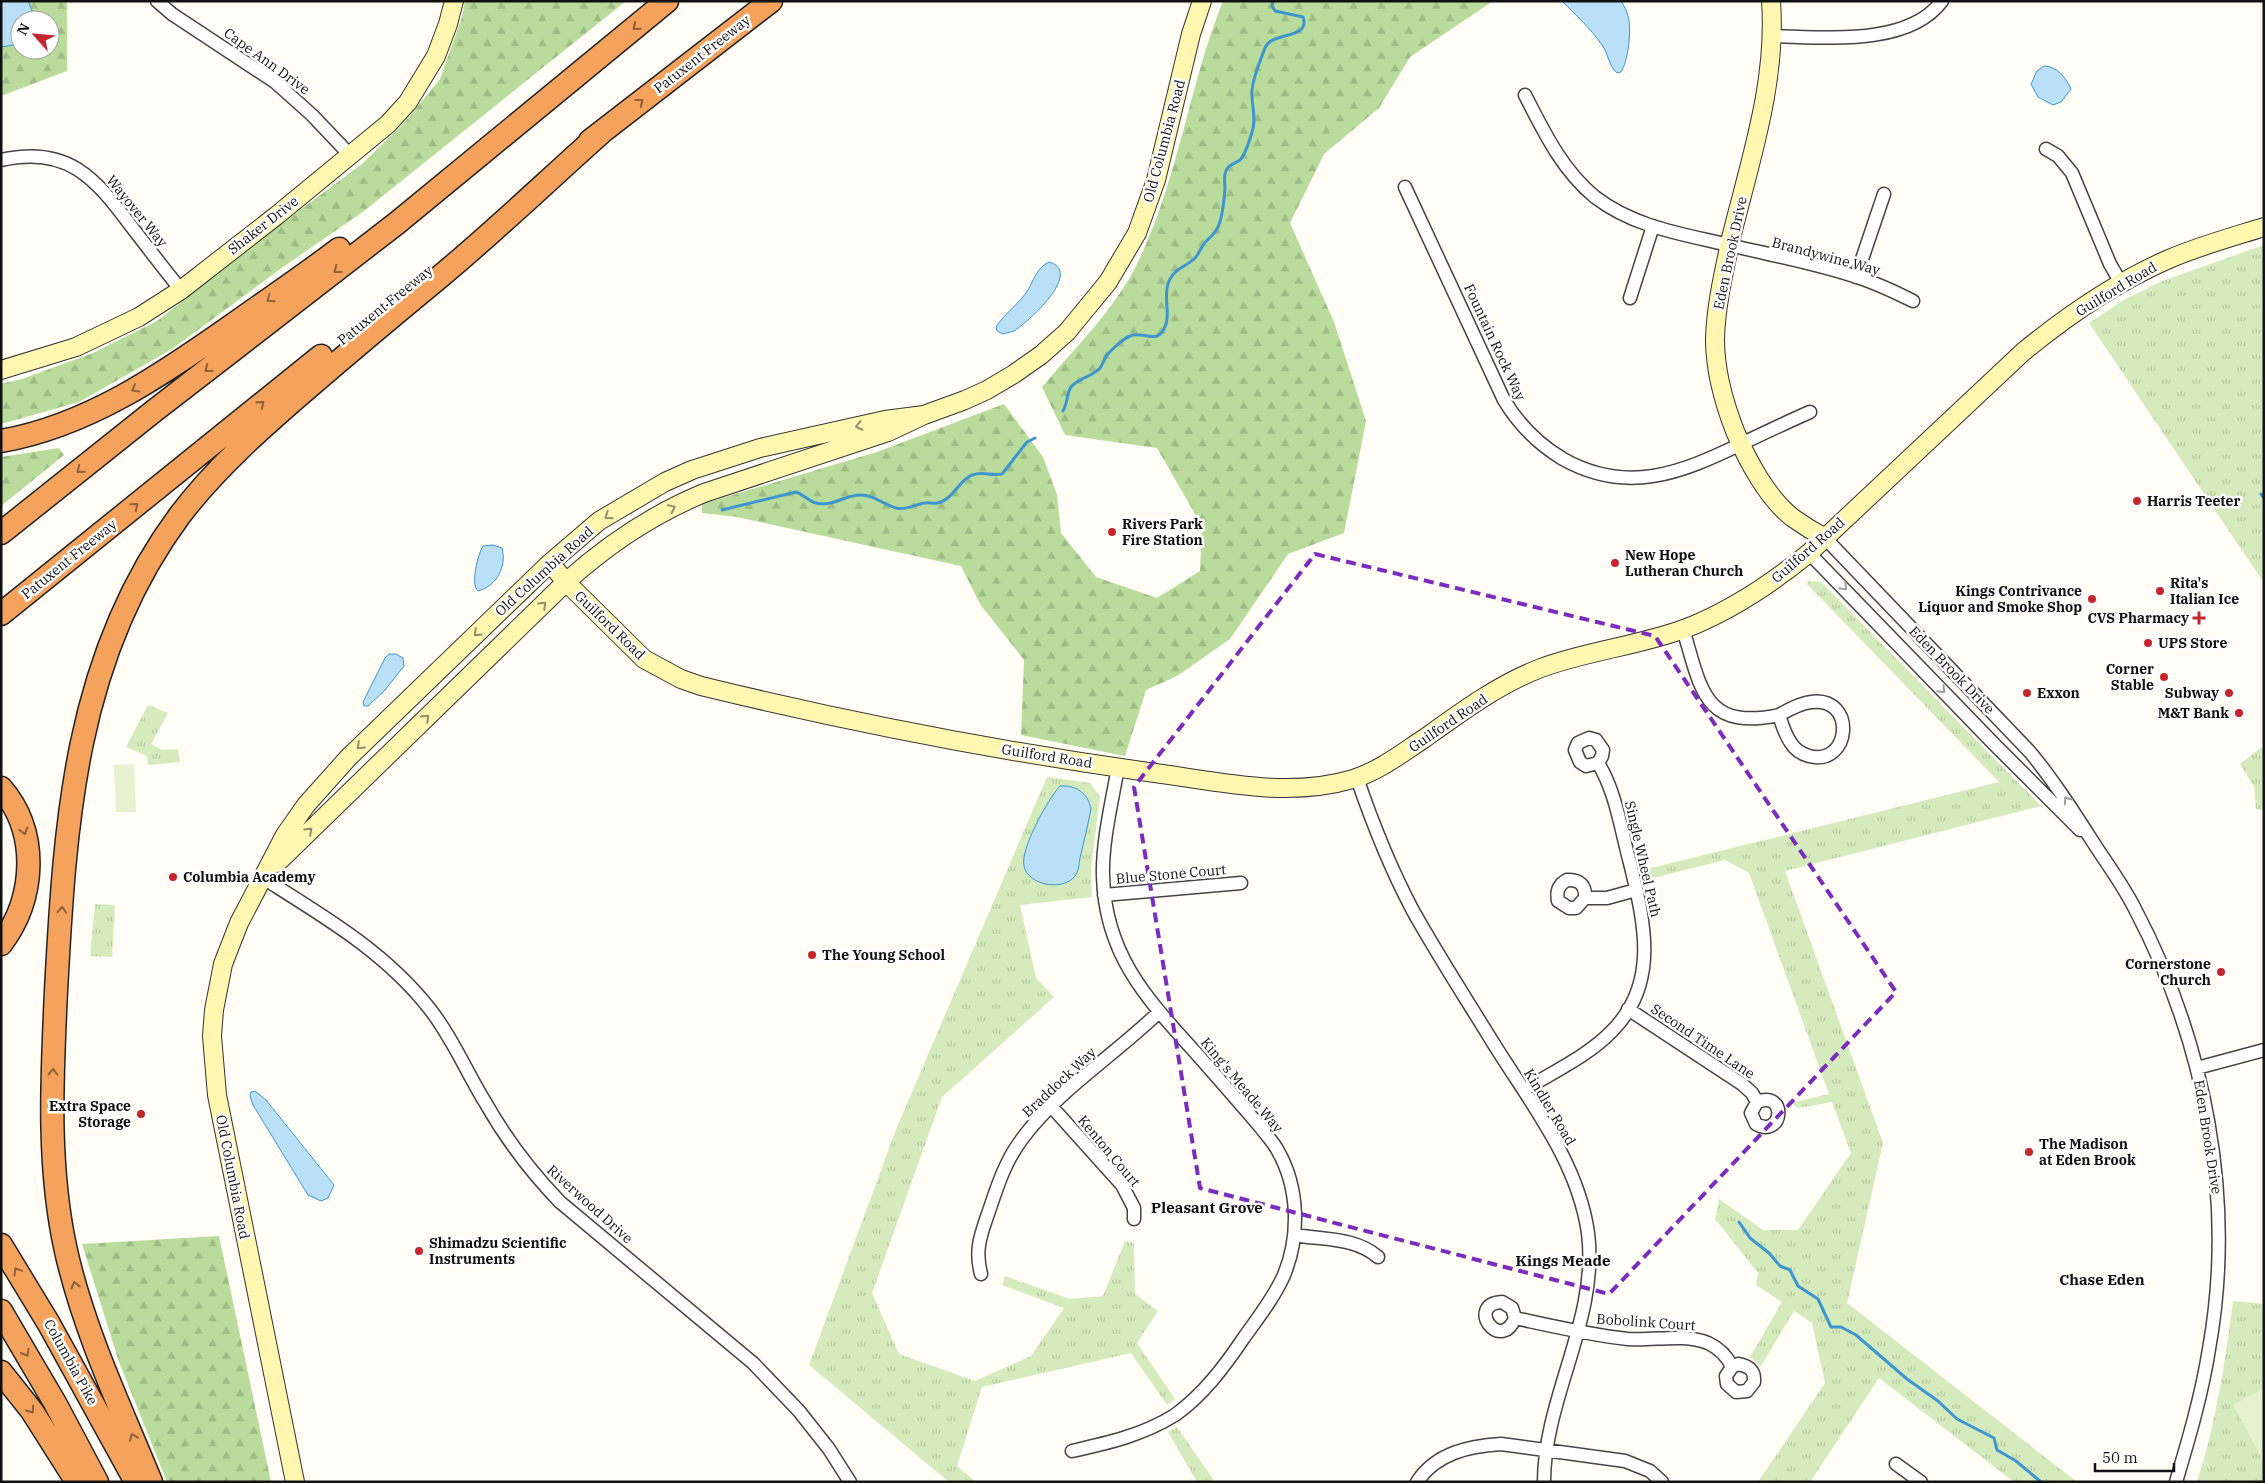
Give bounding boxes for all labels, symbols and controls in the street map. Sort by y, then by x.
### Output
north arrow [10,10,60,60]
street label: Patuxent Freeway [650,10,754,97]
text: N [13,20,34,38]
one-way arrow [633,21,642,29]
street label: Cape Ann Drive [220,24,314,98]
street label: Old Columbia Road [1139,77,1189,204]
one-way arrow [635,99,644,108]
street label: Wayover Way [103,171,172,251]
street label: Shaker Drive [224,192,302,258]
street label: Eden Brook Drive [1709,195,1751,311]
street label: Brandywine Way [1770,233,1882,279]
street label: Guilford Road [2072,258,2160,320]
street label: Patuxent Freeway [334,261,437,349]
one-way arrow [333,264,342,273]
street label: Fountain Rock Way [1460,281,1530,404]
one-way arrow [267,293,276,301]
one-way arrow [205,364,214,372]
one-way arrow [132,383,141,393]
one-way arrow [255,402,264,410]
one-way arrow [854,420,863,431]
one-way arrow [77,464,86,472]
place label: Harris Teeter [2147,492,2241,510]
marker: Harris Teeter [2131,495,2143,507]
one-way arrow [129,503,138,512]
one-way arrow [666,504,675,514]
one-way arrow [604,510,613,519]
street label: Guilford Road [1768,513,1849,587]
street label: Patuxent Freeway [18,515,121,603]
place label: Rivers Park Fire Station [1122,515,1203,549]
street label: Old Columbia Road [491,522,597,620]
marker: Rivers Park Fire Station [1106,526,1118,538]
place label: New Hope Lutheran Church [1625,546,1743,580]
marker: New Hope Lutheran Church [1609,557,1621,569]
place label: Rita's Italian Ice [2170,574,2239,608]
one-way arrow [1838,582,1847,591]
place label: Kings Contrivance Liquor and Smoke Shop [1918,582,2082,616]
marker: Rita's Italian Ice [2154,585,2166,597]
street label: Guilford Road [571,587,649,664]
marker: Kings Contrivance Liquor and Smoke Shop [2086,593,2098,605]
one-way arrow [537,602,546,611]
place label: CVS Pharmacy [2087,609,2189,627]
marker: CVS Pharmacy [2193,612,2205,624]
street label: Eden Brook Drive [1905,622,1999,718]
one-way arrow [474,627,483,636]
place label: UPS Store [2158,634,2227,652]
marker: UPS Store [2142,637,2154,649]
place label: Corner Stable [2106,660,2154,694]
marker: Corner Stable [2158,671,2170,683]
one-way arrow [1936,684,1945,693]
place label: Exxon [2037,684,2080,702]
place label: Subway [2165,684,2219,702]
marker: Exxon [2021,687,2033,699]
marker: Subway [2223,687,2235,699]
street label: Guilford Road [1405,690,1491,756]
place label: M&T Bank [2158,704,2229,722]
marker: M&T Bank [2233,707,2245,719]
one-way arrow [420,715,429,724]
one-way arrow [357,740,366,749]
street label: Guilford Road [1000,740,1094,772]
one-way arrow [2064,796,2073,806]
street label: Single Wheel Path [1621,799,1665,919]
one-way arrow [18,827,28,835]
one-way arrow [303,828,312,837]
street label: Blue Stone Court [1115,860,1227,888]
place label: Columbia Academy [183,868,315,886]
marker: Columbia Academy [167,871,179,883]
one-way arrow [56,905,67,913]
place label: The Young School [822,946,945,964]
marker: The Young School [806,949,818,961]
place label: Cornerstone Church [2125,955,2211,989]
marker: Cornerstone Church [2215,966,2227,978]
street label: Second Time Lane [1648,1000,1758,1082]
street label: King's Meade Way [1197,1034,1287,1137]
street label: Braddock Way [1018,1043,1100,1121]
street label: Kindler Road [1520,1065,1580,1149]
one-way arrow [47,1068,58,1076]
street label: Eden Brook Drive [2190,1079,2226,1195]
place label: Extra Space Storage [49,1097,131,1131]
marker: Extra Space Storage [135,1108,147,1120]
street label: Kenton Court [1074,1112,1144,1190]
street label: Old Columbia Road [212,1113,254,1241]
place label: The Madison at Eden Brook [2039,1135,2136,1169]
marker: The Madison at Eden Brook [2023,1146,2035,1158]
street label: Riverwood Drive [543,1161,637,1247]
district label: Pleasant Grove [1151,1198,1263,1217]
place label: Shimadzu Scientific Instruments [429,1234,567,1268]
marker: Shimadzu Scientific Instruments [413,1245,425,1257]
district label: Kings Meade [1516,1251,1610,1270]
one-way arrow [14,1268,24,1277]
district label: Chase Eden [2059,1270,2145,1289]
one-way arrow [70,1280,81,1289]
street label: Bobolink Court [1596,1310,1696,1334]
street label: Columbia Pike [40,1316,102,1408]
one-way arrow [20,1347,30,1356]
one-way arrow [25,1404,34,1414]
one-way arrow [128,1433,139,1442]
scale bar [2095,1440,2174,1472]
text: 50 m [2102,1448,2138,1467]

